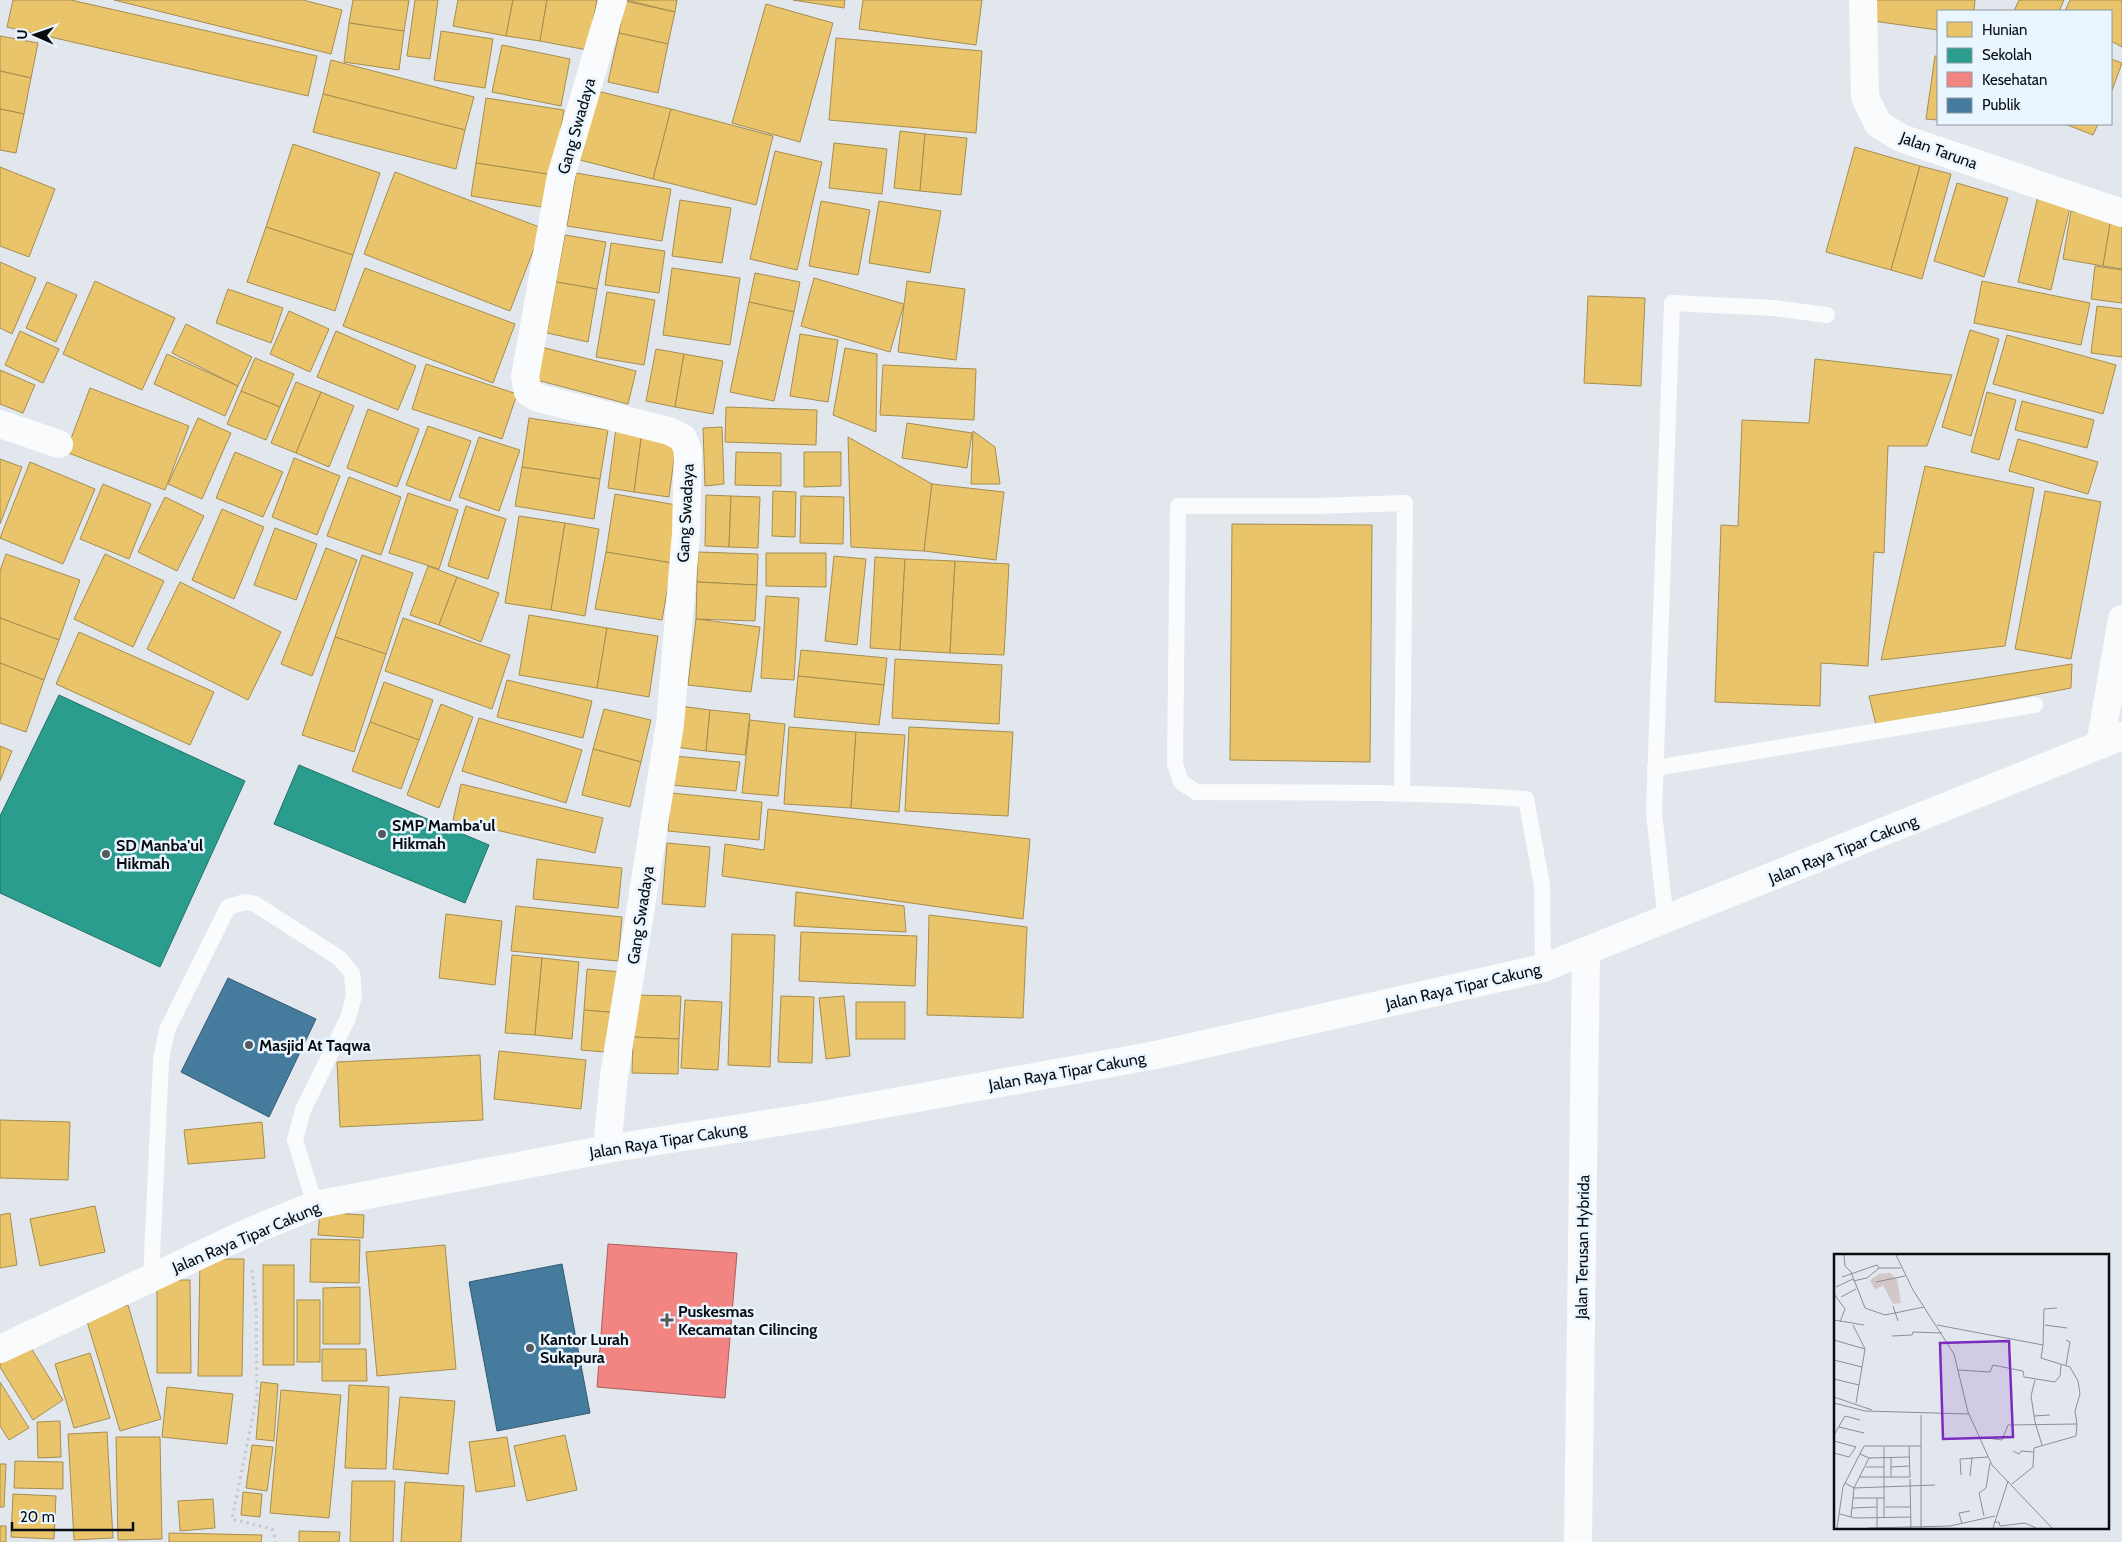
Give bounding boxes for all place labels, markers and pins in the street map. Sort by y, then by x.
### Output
place label: SMP Mamba'ul Hikmah [392,816,496,853]
marker: SMP Mamba'ul Hikmah [376,828,388,840]
place label: SD Manba'ul Hikmah [116,836,203,873]
marker: SD Manba'ul Hikmah [100,848,112,860]
place label: Masjid At Taqwa [259,1036,371,1055]
marker: Masjid At Taqwa [243,1039,255,1051]
place label: Puskesmas Kecamatan Cilincing [678,1302,817,1339]
marker: Puskesmas Kecamatan Cilincing [660,1313,674,1327]
place label: Kantor Lurah Sukapura [540,1330,629,1367]
marker: Kantor Lurah Sukapura [524,1342,536,1354]

